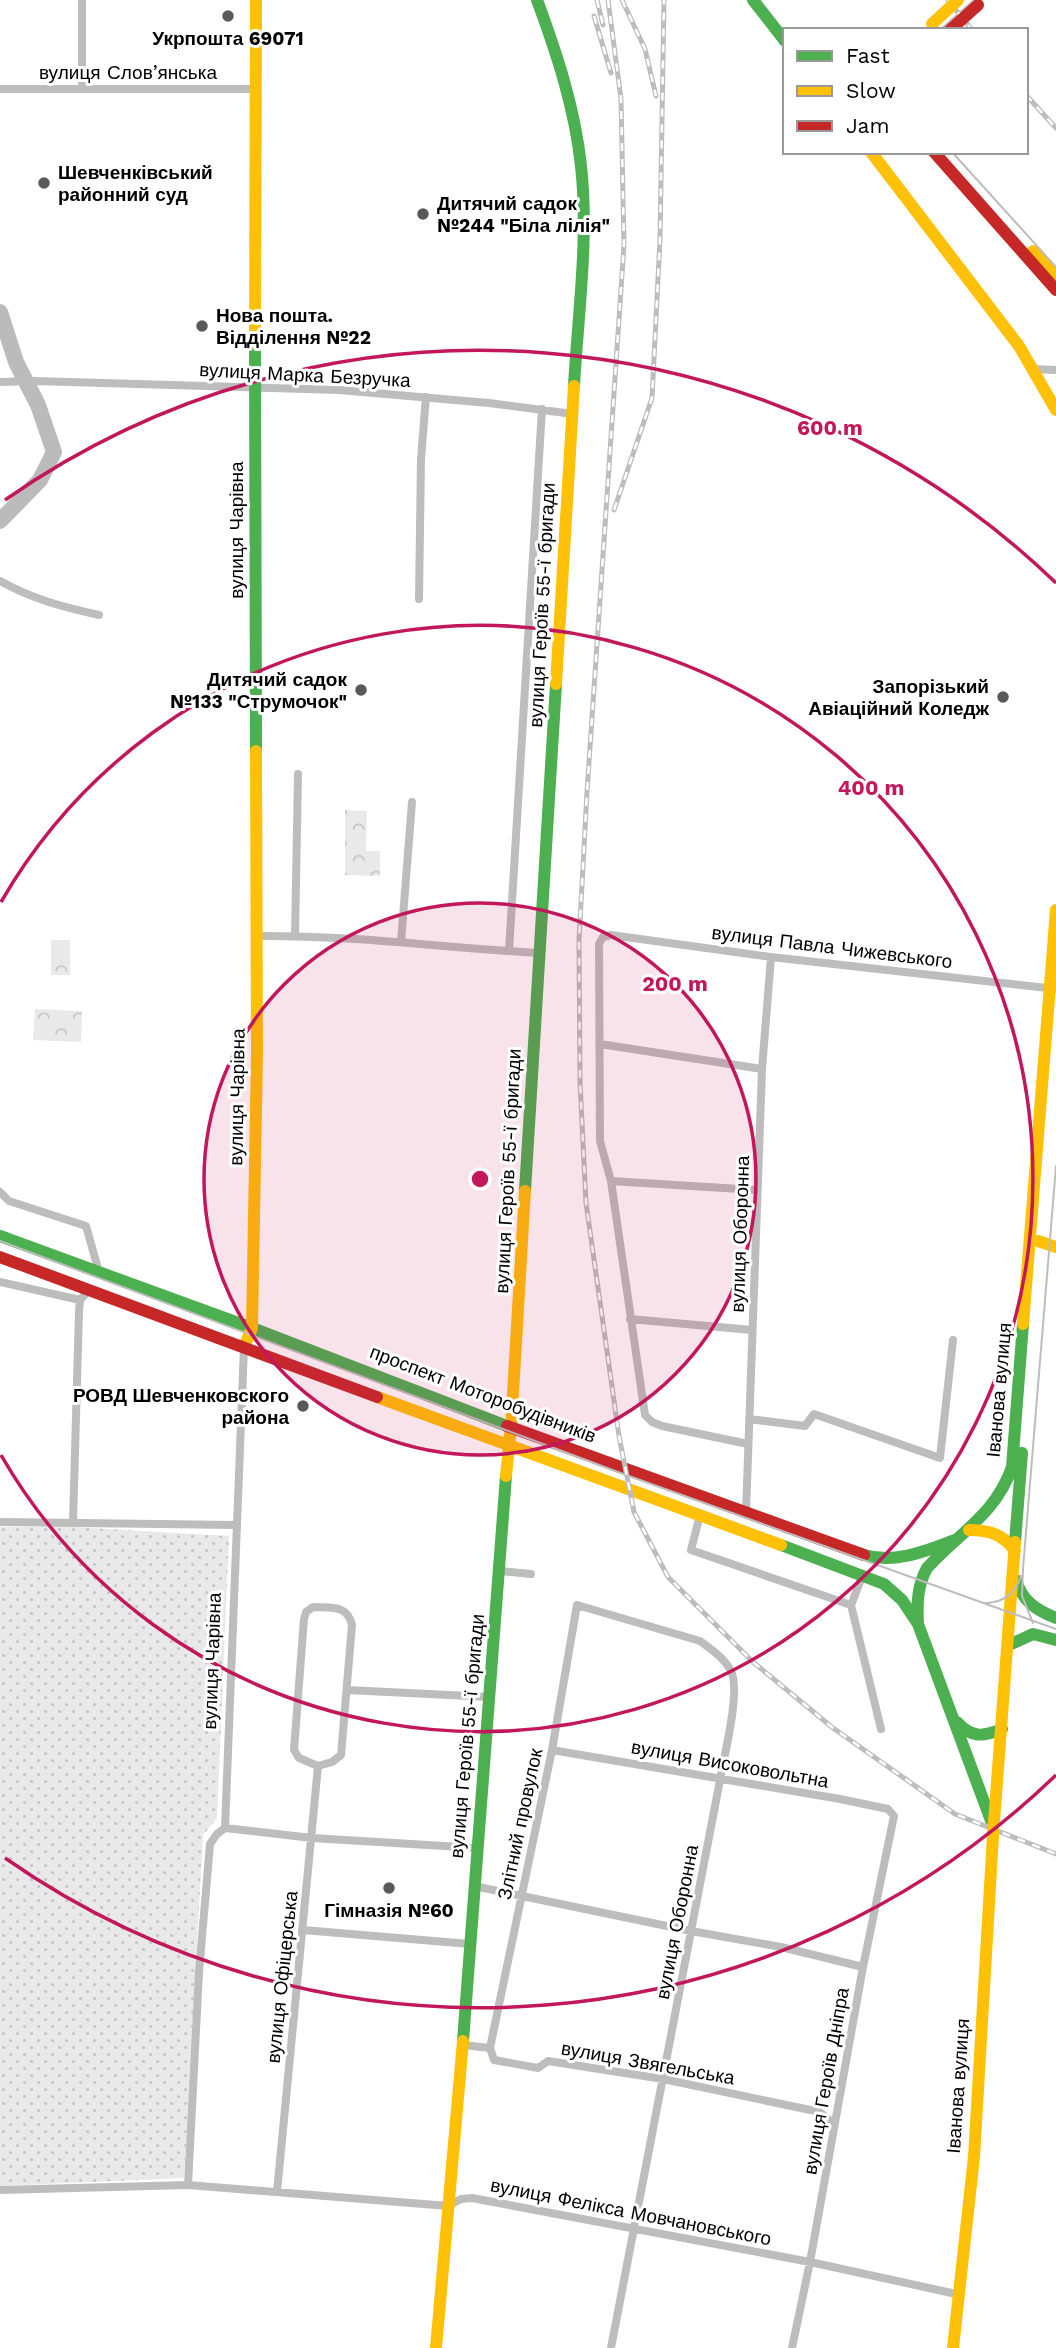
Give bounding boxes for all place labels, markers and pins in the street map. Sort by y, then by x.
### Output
marker: Укрпошта 69071 [220,8,236,24]
place label: Укрпошта 69071 [152,27,304,50]
place label: Шевченківський районний суд [58,161,213,206]
marker: Шевченківський районний суд [36,175,52,191]
place label: Дитячий садок №244 "Біла лілія" [437,192,610,237]
marker: Дитячий садок №244 "Біла лілія" [415,206,431,222]
place label: Нова пошта. Відділення №22 [216,304,371,349]
marker: Нова пошта. Відділення №22 [194,318,210,334]
place label: Дитячий садок №133 "Струмочок" [170,668,347,713]
place label: Запорізький Авіаційний Коледж [808,675,990,720]
marker: Дитячий садок №133 "Струмочок" [353,682,369,698]
marker: Запорізький Авіаційний Коледж [995,689,1011,705]
centre of rings [468,1167,492,1191]
place label: РОВД Шевченковского района [73,1384,289,1429]
marker: РОВД Шевченковского района [295,1398,311,1414]
marker: Гімназія №60 [381,1880,397,1896]
place label: Гімназія №60 [324,1899,454,1922]

